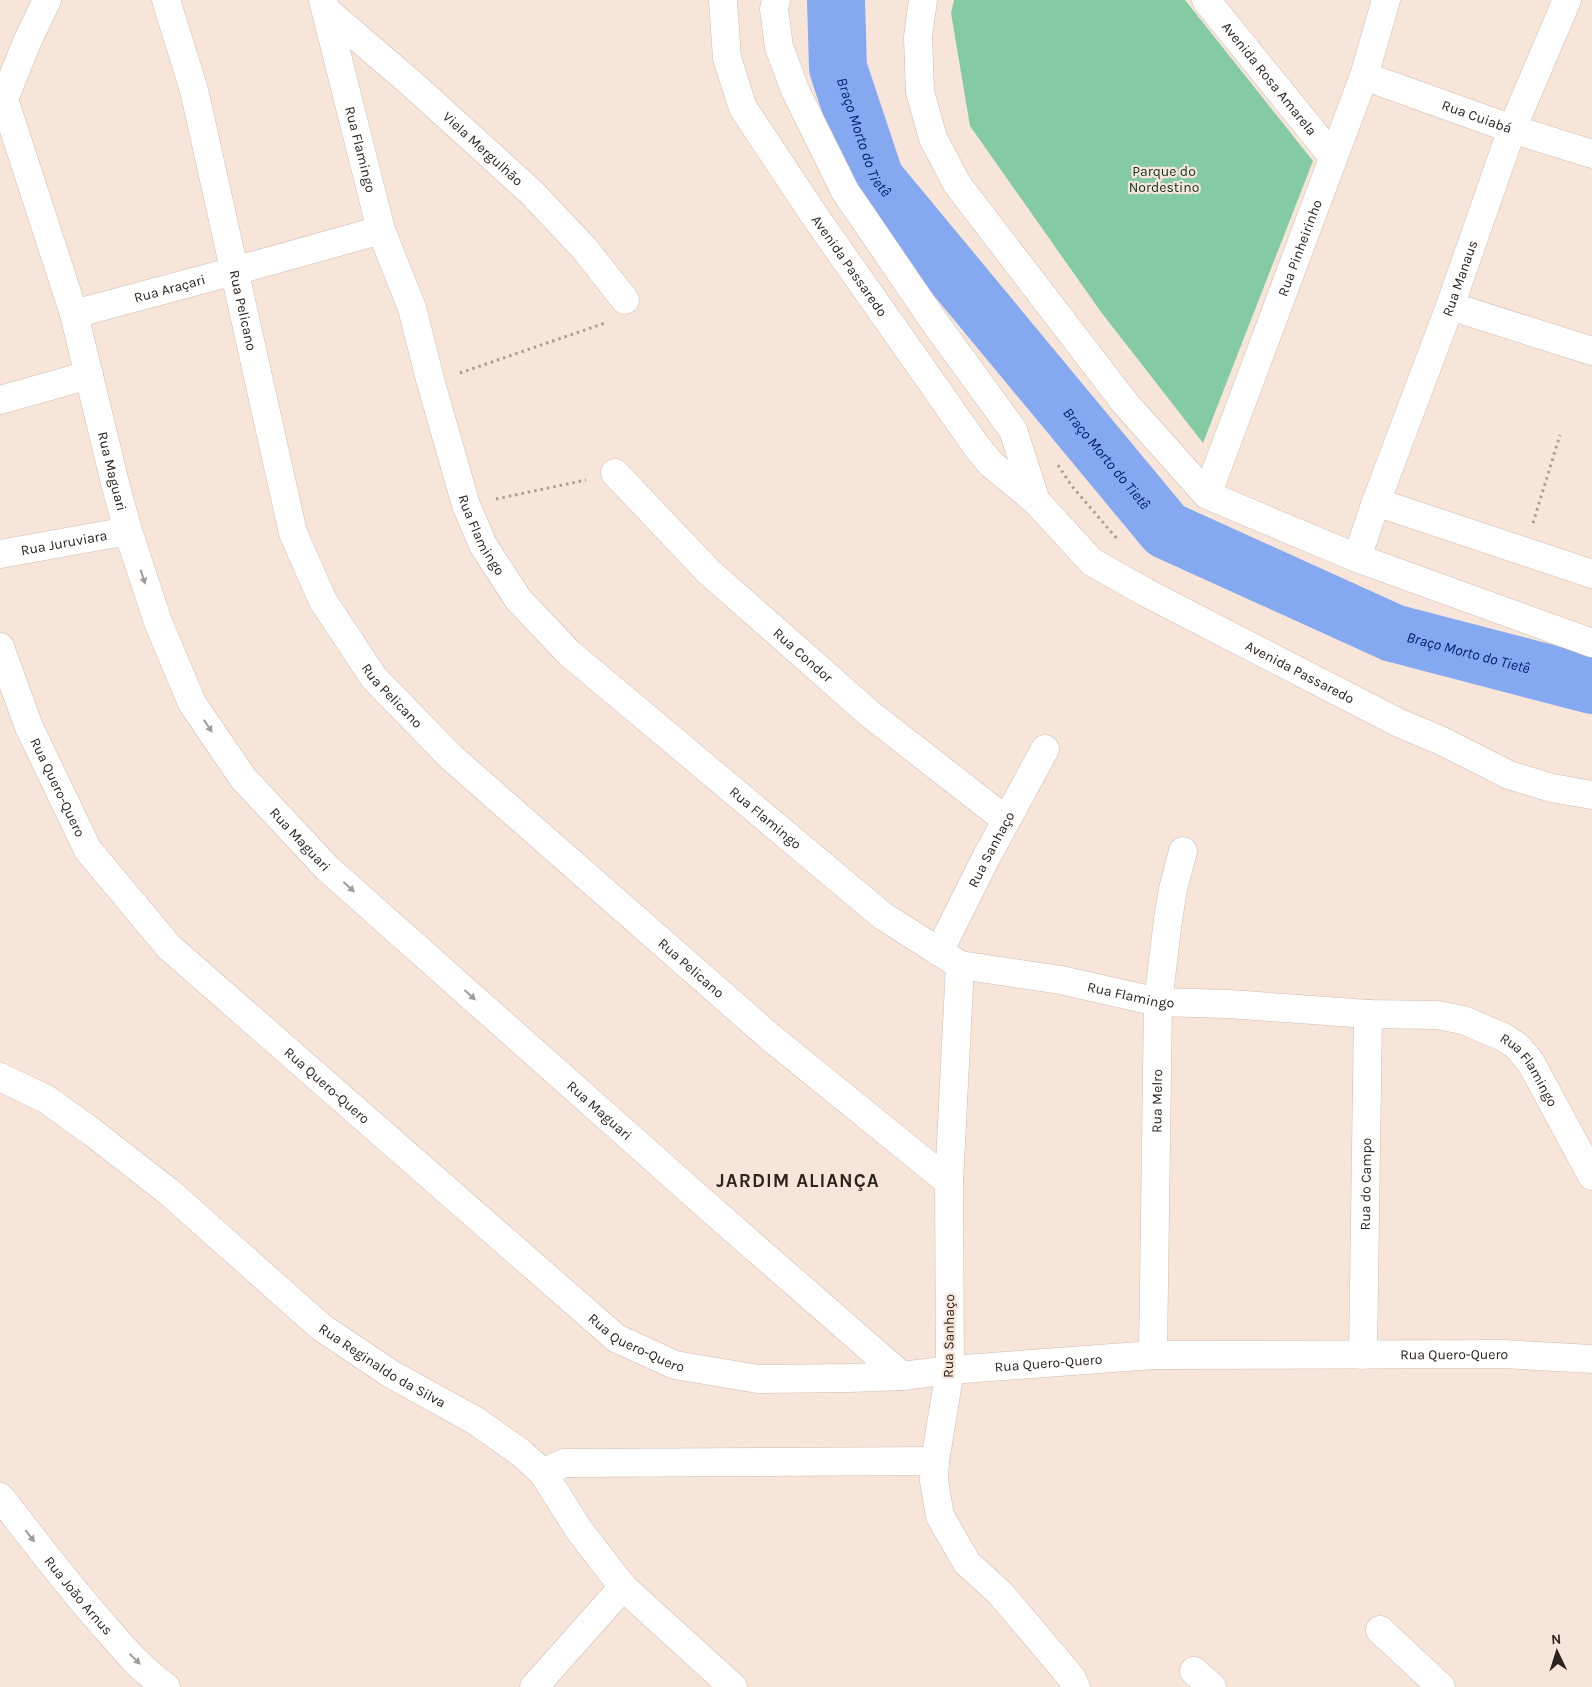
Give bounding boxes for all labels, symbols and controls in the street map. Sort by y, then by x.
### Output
street label: Avenida Rosa Amarela [1218,18,1321,139]
water label: Braço Morto do Tietê [833,75,895,200]
street label: Rua Cuiabá [1440,96,1514,137]
street label: Rua Flamingo [342,104,380,194]
street label: Viela Mergulhão [439,108,527,189]
park label: Parque do Nordestino [1129,163,1199,196]
street label: Rua Pinheirinho [1274,197,1326,299]
street label: Avenida Passaredo [808,212,891,320]
street label: Rua Manaus [1438,238,1481,319]
street label: Rua Pelicano [226,268,260,352]
street label: Rua Araçari [132,271,207,306]
water label: Braço Morto do Tietê [1059,404,1154,513]
street label: Rua Maguari [94,430,131,513]
street label: Rua Flamingo [455,492,509,578]
street label: Rua Juruviara [19,526,109,559]
one-way arrow [140,570,147,585]
street label: Rua Condor [770,624,837,686]
water label: Braço Morto do Tietê [1405,628,1532,677]
street label: Avenida Passaredo [1243,637,1357,707]
street label: Rua Pelicano [358,660,426,731]
one-way arrow [203,719,213,733]
street label: Rua Quero-Quero [27,735,89,840]
street label: Rua Flamingo [726,783,805,853]
street label: Rua Maguari [266,804,334,875]
street label: Rua Sanhaço [964,808,1018,890]
one-way arrow [342,881,354,893]
street label: Rua Pelicano [655,934,728,1001]
street label: Rua Flamingo [1086,978,1174,1011]
one-way arrow [464,989,476,1001]
street label: Rua Flamingo [1497,1029,1561,1110]
street label: Rua Quero-Quero [281,1043,373,1127]
street label: Rua Melro [1148,1069,1166,1133]
street label: Rua Maguari [564,1077,636,1144]
street label: Rua do Campo [1356,1138,1375,1230]
district label: JARDIM ALIANÇA [716,1170,880,1192]
street label: Rua Sanhaço [940,1294,958,1378]
street label: Rua Quero-Quero [585,1309,686,1375]
street label: Rua Reginaldo da Silva [316,1320,449,1411]
street label: Rua Quero-Quero [1400,1345,1509,1363]
street label: Rua Quero-Quero [994,1350,1103,1375]
one-way arrow [25,1529,35,1542]
street label: Rua João Arnus [41,1553,116,1638]
north arrow [1532,1627,1582,1677]
text: N [1551,1631,1562,1648]
one-way arrow [128,1653,140,1665]

